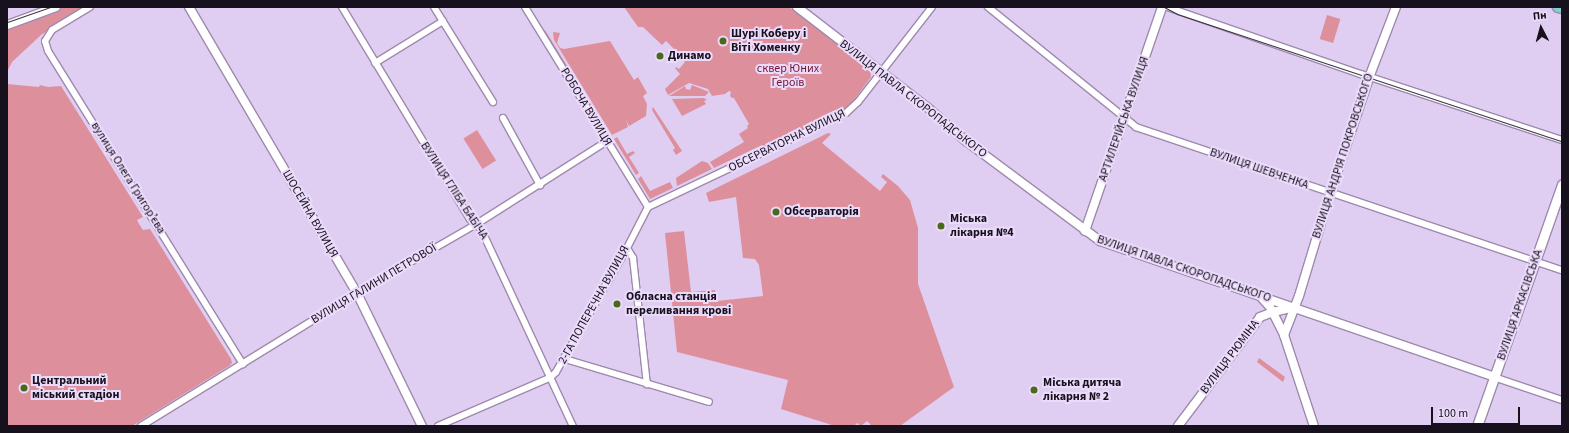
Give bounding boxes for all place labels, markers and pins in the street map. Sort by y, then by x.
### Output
place label: Шурі Коберу і Віті Хоменку [731,27,806,55]
marker: Шурі Коберу і Віті Хоменку [718,36,728,46]
place label: Динамо [668,49,711,63]
marker: Динамо [655,51,665,61]
place label: Обсерваторія [784,205,859,219]
marker: Обсерваторія [771,207,781,217]
place label: Міська лікарня №4 [950,212,1014,240]
marker: Міська лікарня №4 [935,220,947,232]
place label: Обласна станція переливання крові [626,290,731,318]
marker: Обласна станція переливання крові [611,298,623,310]
place label: Центральний міський стадіон [32,374,119,402]
place label: Міська дитяча лікарня № 2 [1043,376,1121,404]
marker: Центральний міський стадіон [19,383,29,393]
marker: Міська дитяча лікарня № 2 [1028,384,1040,396]

